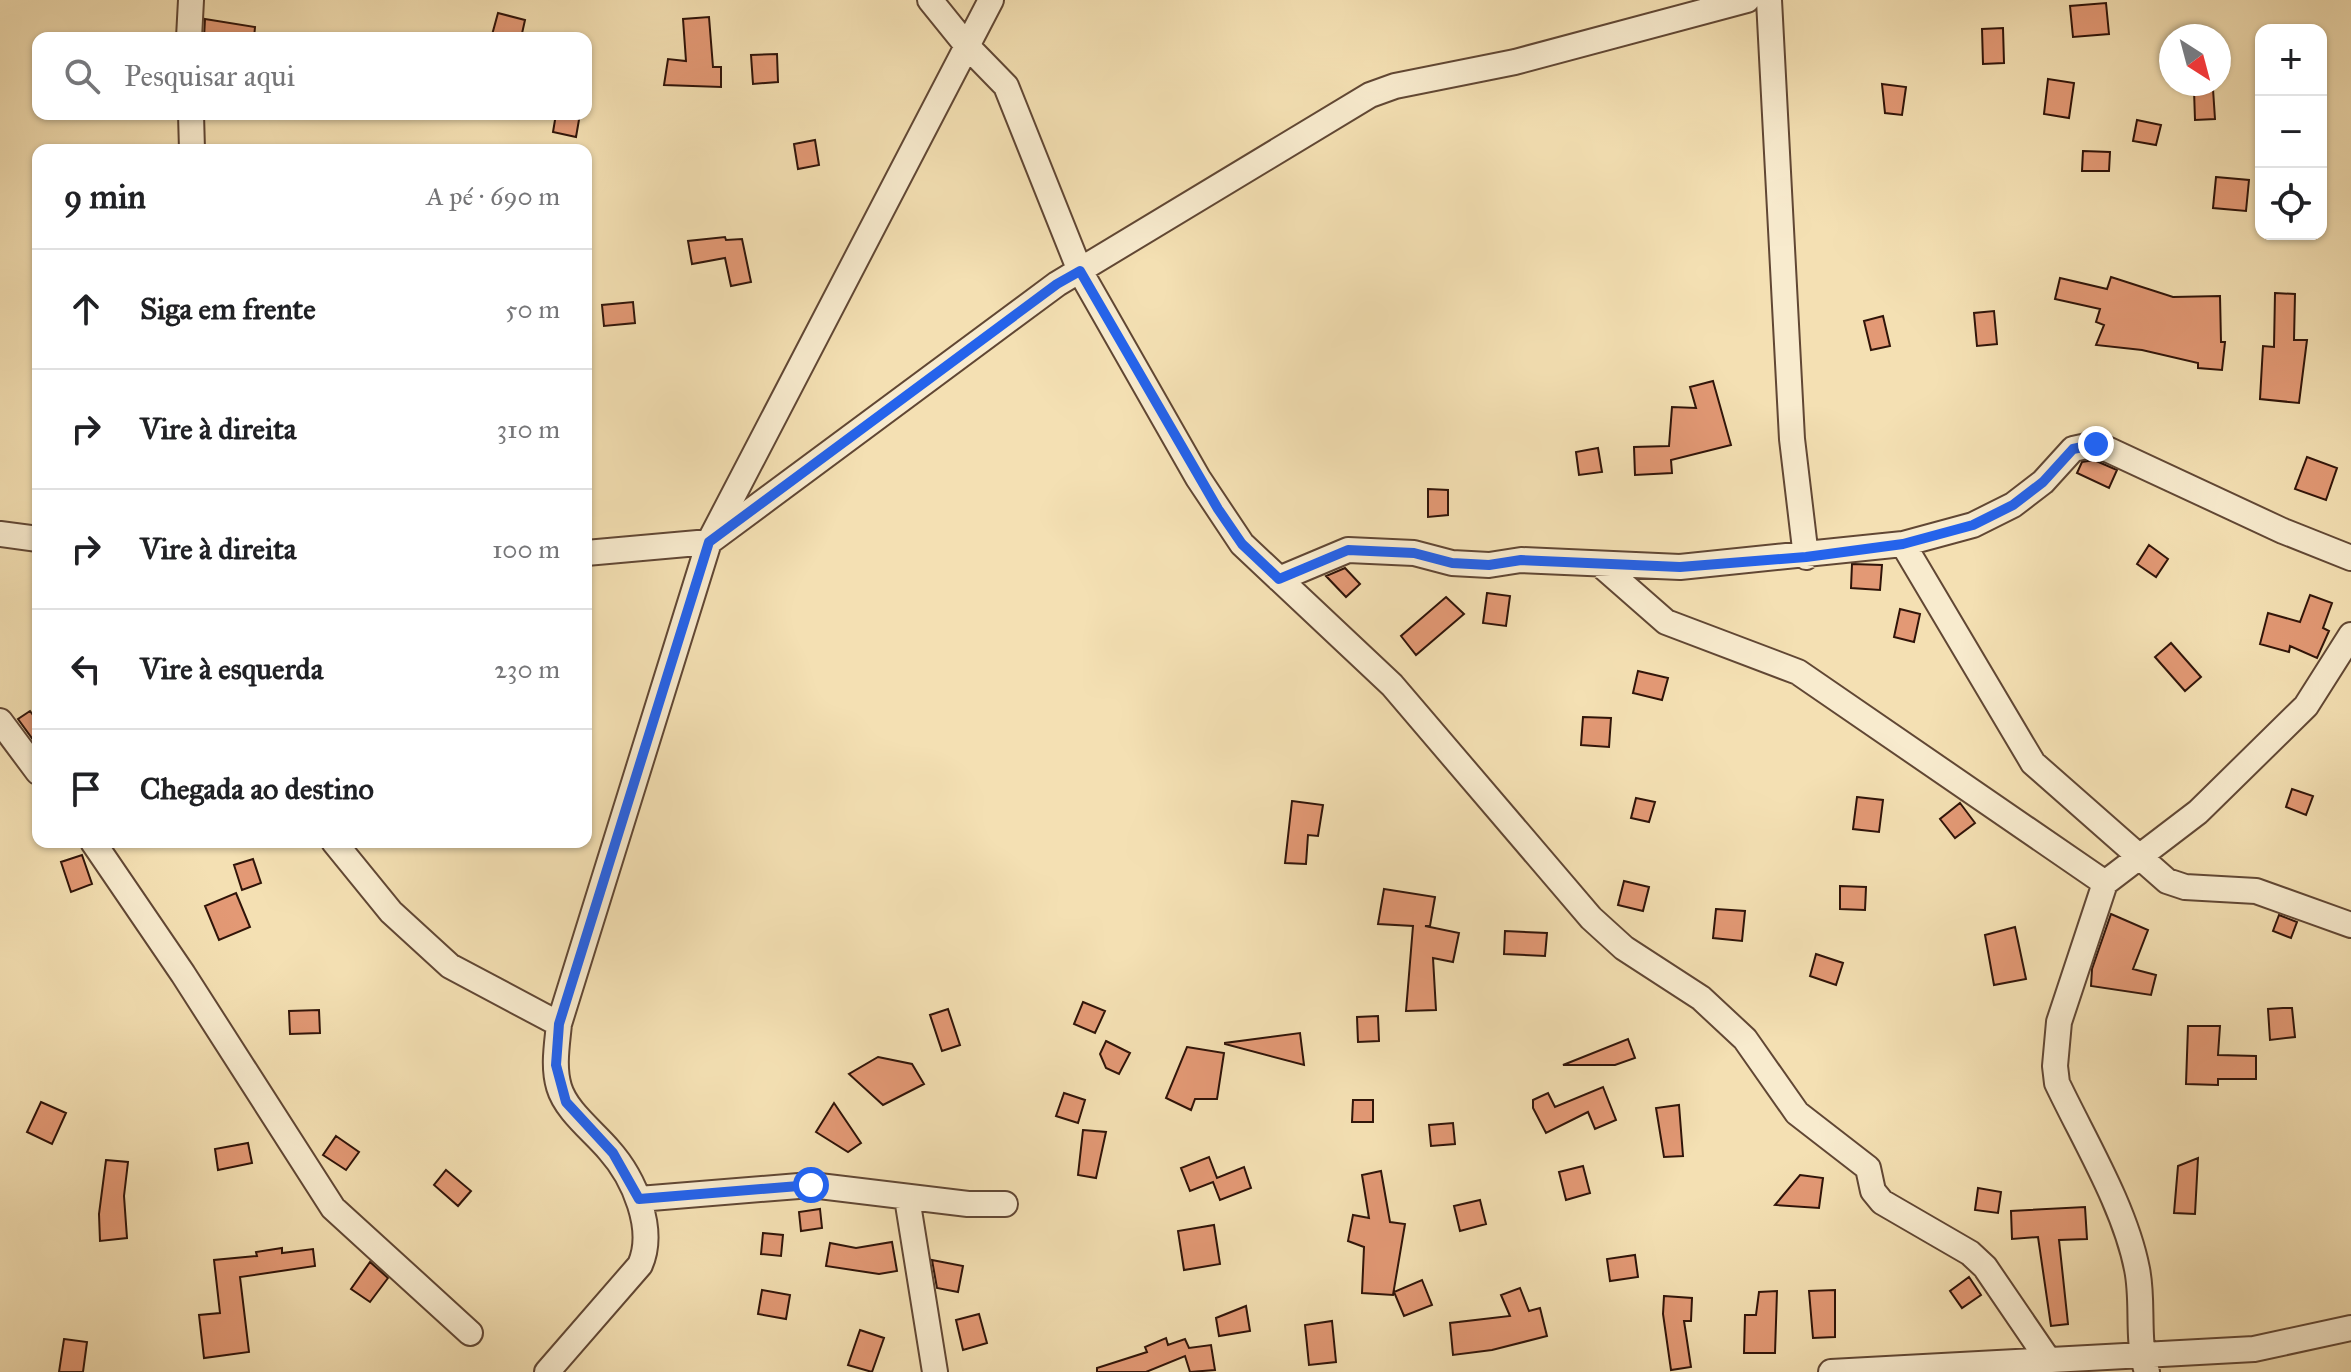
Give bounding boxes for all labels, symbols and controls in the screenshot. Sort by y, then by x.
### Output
north arrow [2159,24,2231,96]
map controls [2255,24,2327,240]
button: + [2255,24,2327,96]
search box [32,32,592,120]
icon: search [60,54,104,98]
text: Pesquisar aqui [124,58,295,94]
button: − [2255,96,2327,168]
button: locate [2255,168,2327,240]
text: 9 min [64,176,146,217]
text: A pé · 690 m [426,180,560,212]
icon: ahead [64,287,108,331]
text: Siga em frente [140,291,316,327]
text: 50 m [505,293,560,325]
icon: right [64,407,108,451]
text: Vire à direita [140,411,296,447]
text: 310 m [497,413,560,445]
route end [2078,426,2114,462]
icon: right [64,527,108,571]
text: Vire à direita [140,531,296,567]
text: 100 m [492,533,560,565]
icon: left [64,647,108,691]
text: Vire à esquerda [140,651,323,687]
text: 230 m [494,653,560,685]
icon: arrive [64,767,108,811]
text: Chegada ao destino [140,771,374,807]
route start [793,1167,829,1203]

